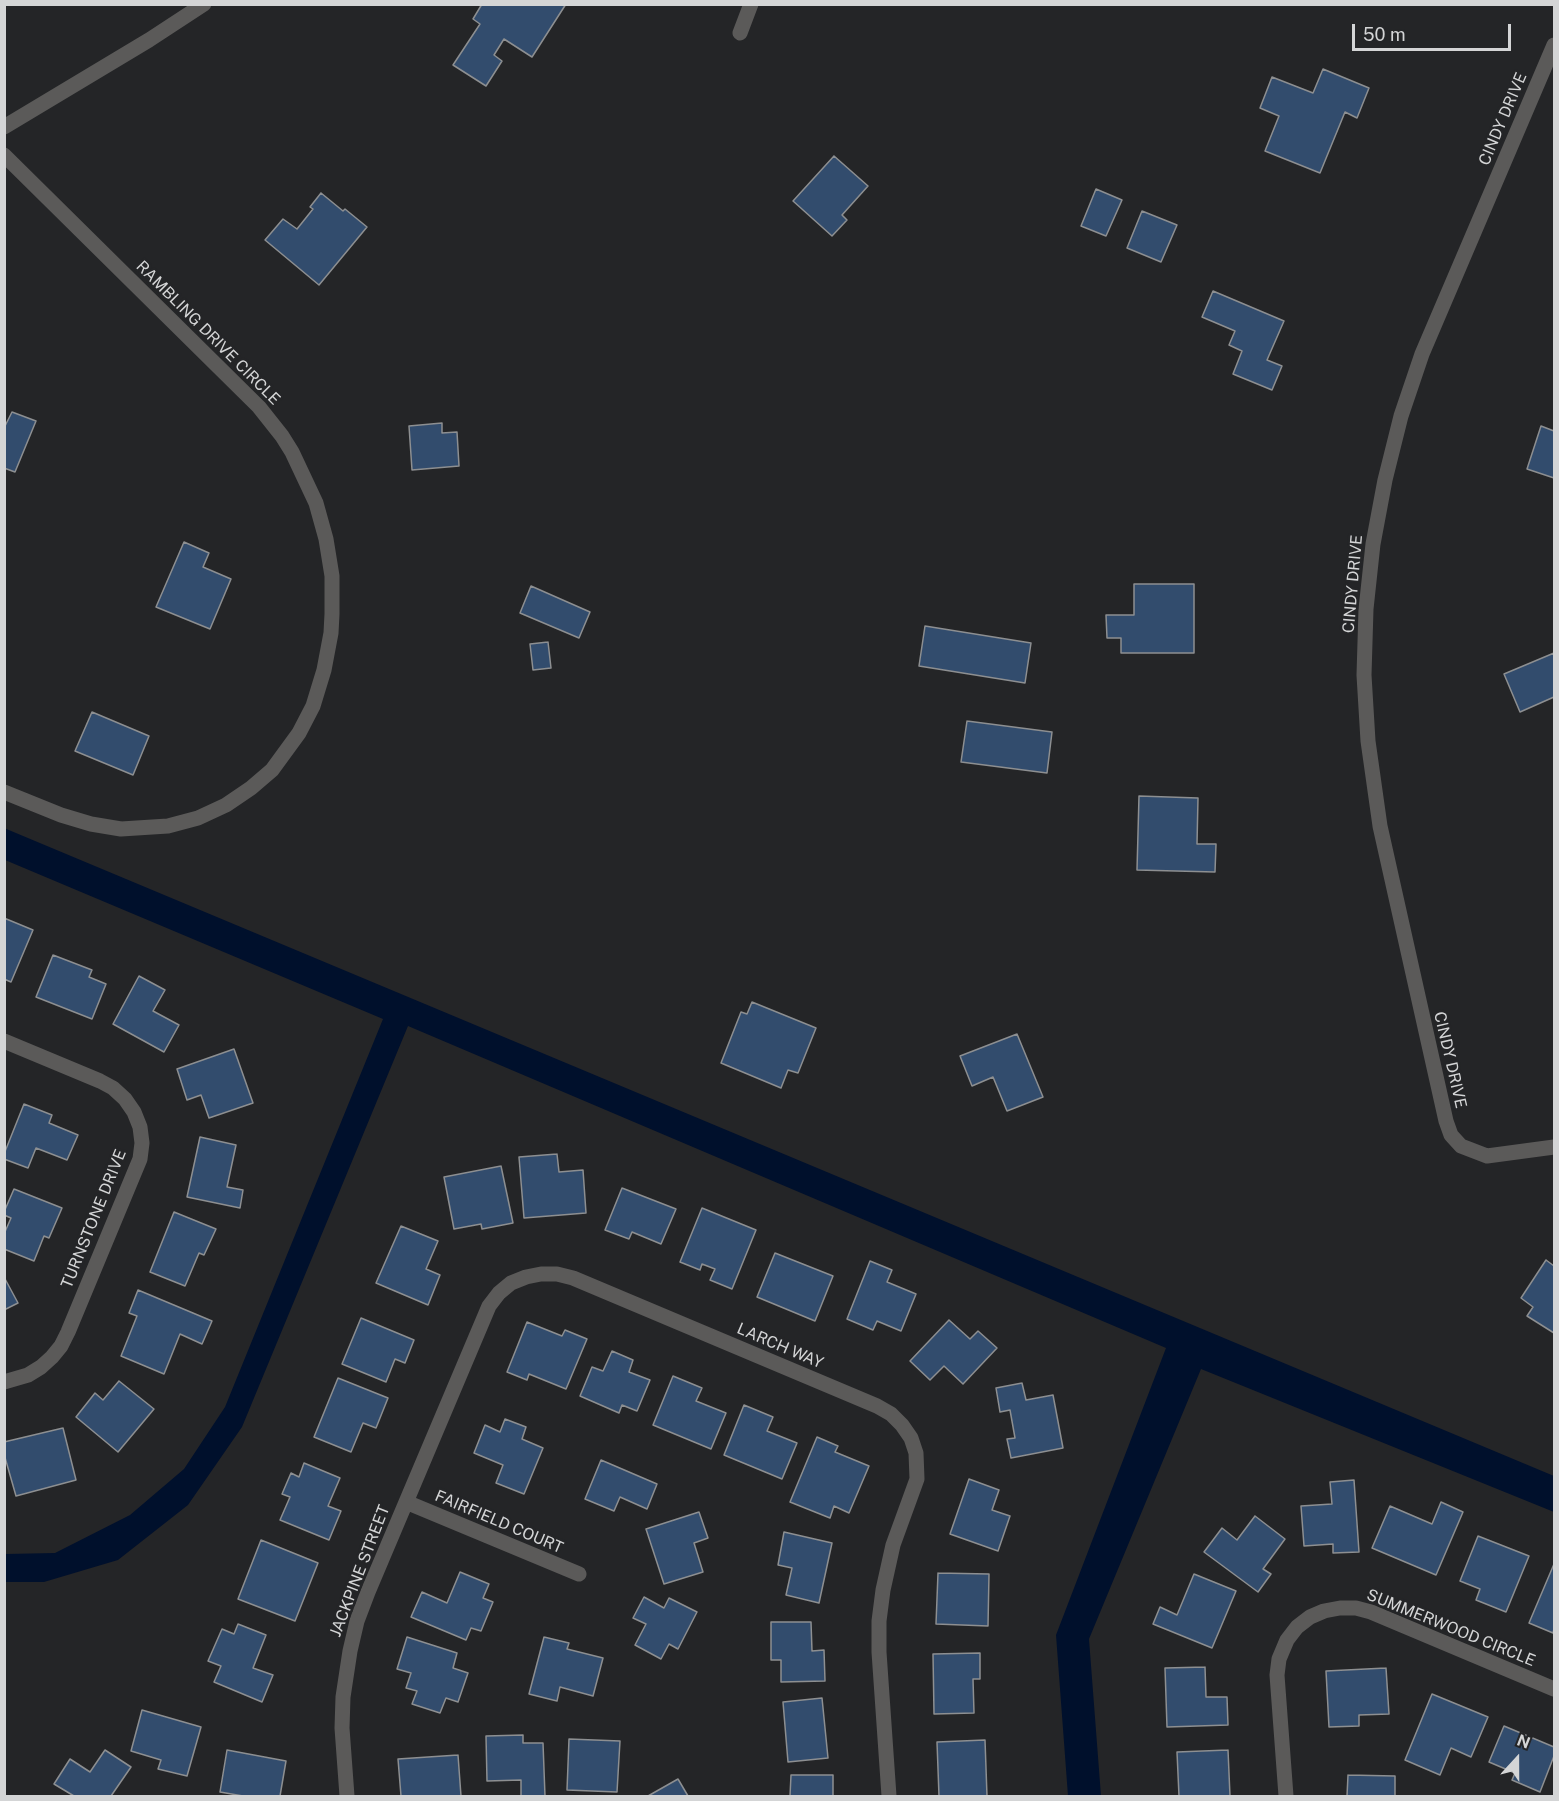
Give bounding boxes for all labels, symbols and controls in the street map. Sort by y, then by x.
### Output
scale bar [1355,12,1514,50]
text: 50 m [1363,24,1406,45]
street label: CINDY DRIVE [1475,70,1531,168]
street label: RAMBLING DRIVE CIRCLE [132,257,284,409]
street label: CINDY DRIVE [1339,534,1367,634]
street label: CINDY DRIVE [1430,1010,1470,1110]
street label: TURNSTONE DRIVE [57,1147,131,1291]
street label: LARCH WAY [734,1319,826,1373]
street label: FAIRFIELD COURT [432,1486,566,1558]
street label: JACKPINE STREET [326,1502,394,1640]
street label: SUMMERWOOD CIRCLE [1364,1585,1538,1671]
north arrow [1487,1729,1547,1789]
text: N [1514,1731,1533,1753]

